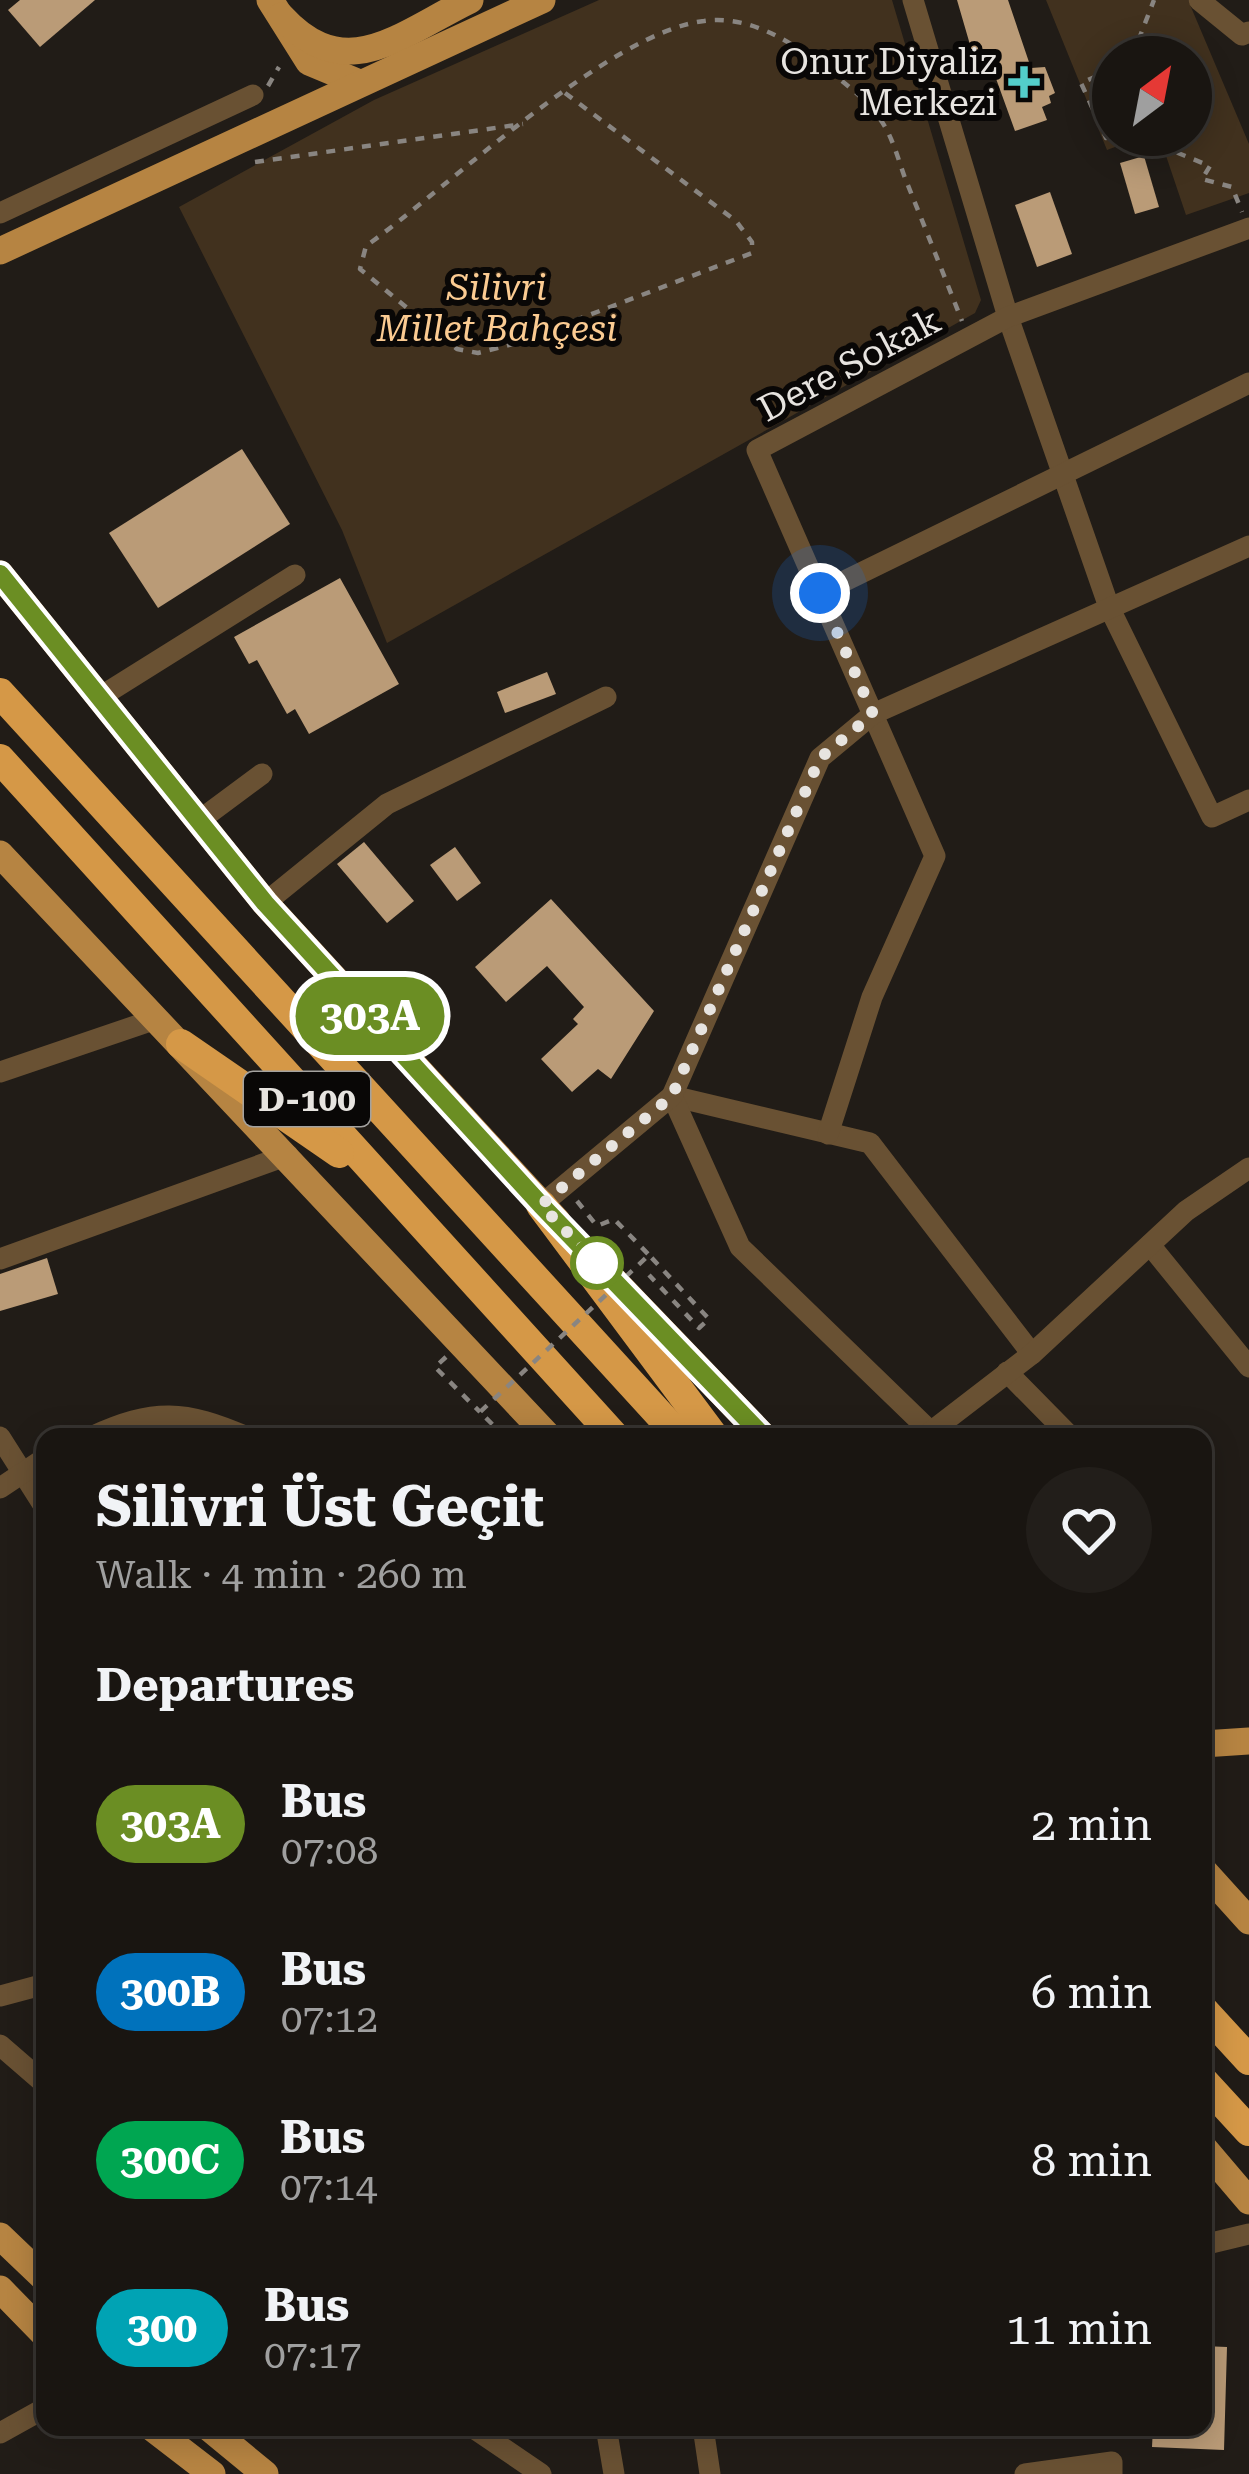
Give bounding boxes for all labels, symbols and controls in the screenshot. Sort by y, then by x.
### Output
north arrow [1092,36,1212,156]
map controls [1092,36,1212,156]
place label: Onur Diyaliz Merkezi [780,41,997,124]
marker: Onur Diyaliz Merkezi [1008,66,1040,98]
park label: Silivri Millet Bahçesi [376,267,617,350]
street label: Dere Sokak [751,299,948,430]
your location [790,563,850,623]
line badge: 303A [286,977,454,1055]
text: 303A [320,991,420,1040]
road number: D-100 [244,1072,370,1126]
unlabelled marker [572,1238,622,1288]
button: heart [1026,1467,1152,1593]
text: Silivri Üst Geçit [96,1473,544,1540]
text: Walk · 4 min · 260 m [96,1552,467,1598]
text: Departures [96,1659,354,1712]
text: Bus [281,1775,366,1828]
text: 2 min [1031,1798,1152,1851]
text: 303A [120,1799,221,1848]
text: 07:08 [281,1828,378,1874]
text: Bus [281,1943,366,1996]
text: 6 min [1031,1966,1152,2019]
text: 300B [120,1967,221,2016]
text: 07:12 [281,1996,378,2042]
text: Bus [280,2111,365,2164]
text: 8 min [1031,2134,1152,2187]
text: 300C [120,2135,220,2184]
text: 07:14 [280,2164,377,2210]
text: Bus [264,2279,349,2332]
text: 11 min [1006,2302,1152,2355]
text: 300 [127,2303,197,2352]
text: 07:17 [264,2332,361,2378]

